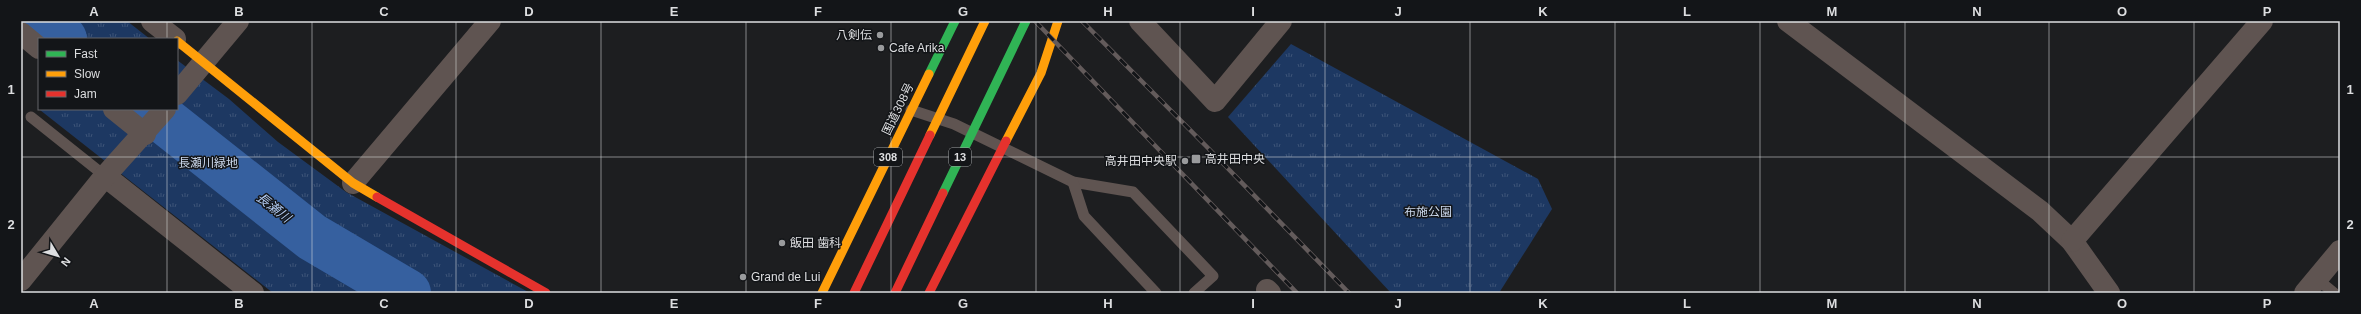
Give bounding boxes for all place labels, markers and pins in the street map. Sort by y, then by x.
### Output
place label: 八剣伝 [836,28,872,42]
marker: 八剣伝 [875,30,885,40]
place label: Cafe Arika [889,41,945,55]
marker: Cafe Arika [876,43,886,53]
place label: 高井田中央 [1205,152,1265,166]
marker: 高井田中央 [1190,153,1202,165]
place label: 高井田中央駅 [1105,154,1177,168]
marker: 高井田中央駅 [1180,156,1190,166]
place label: 飯田 歯科 [790,236,841,250]
marker: 飯田 歯科 [777,238,787,248]
place label: Grand de Lui [751,270,820,284]
marker: Grand de Lui [738,272,748,282]

